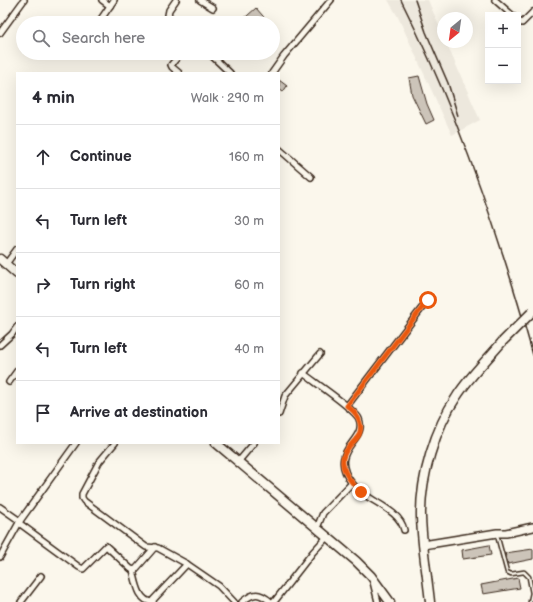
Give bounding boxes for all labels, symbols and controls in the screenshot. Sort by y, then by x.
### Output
north arrow [437,12,473,48]
map controls [485,12,521,84]
button: + [485,12,521,48]
search box [16,16,280,60]
icon: search [30,27,52,49]
text: Search here [62,29,145,48]
button: − [485,48,521,84]
text: 4 min [32,88,75,108]
text: Walk · 290 m [191,90,264,106]
icon: ahead [32,146,54,168]
text: Continue [70,147,132,166]
text: 160 m [229,149,264,165]
icon: left [32,210,54,232]
text: Turn left [70,211,127,230]
text: 30 m [234,213,264,229]
icon: right [32,274,54,296]
text: Turn right [70,275,135,294]
text: 60 m [234,277,264,293]
route start [419,291,437,309]
icon: left [32,338,54,360]
text: Turn left [70,339,127,358]
text: 40 m [234,341,264,357]
icon: arrive [32,402,54,424]
text: Arrive at destination [70,403,208,422]
route end [352,483,370,501]

